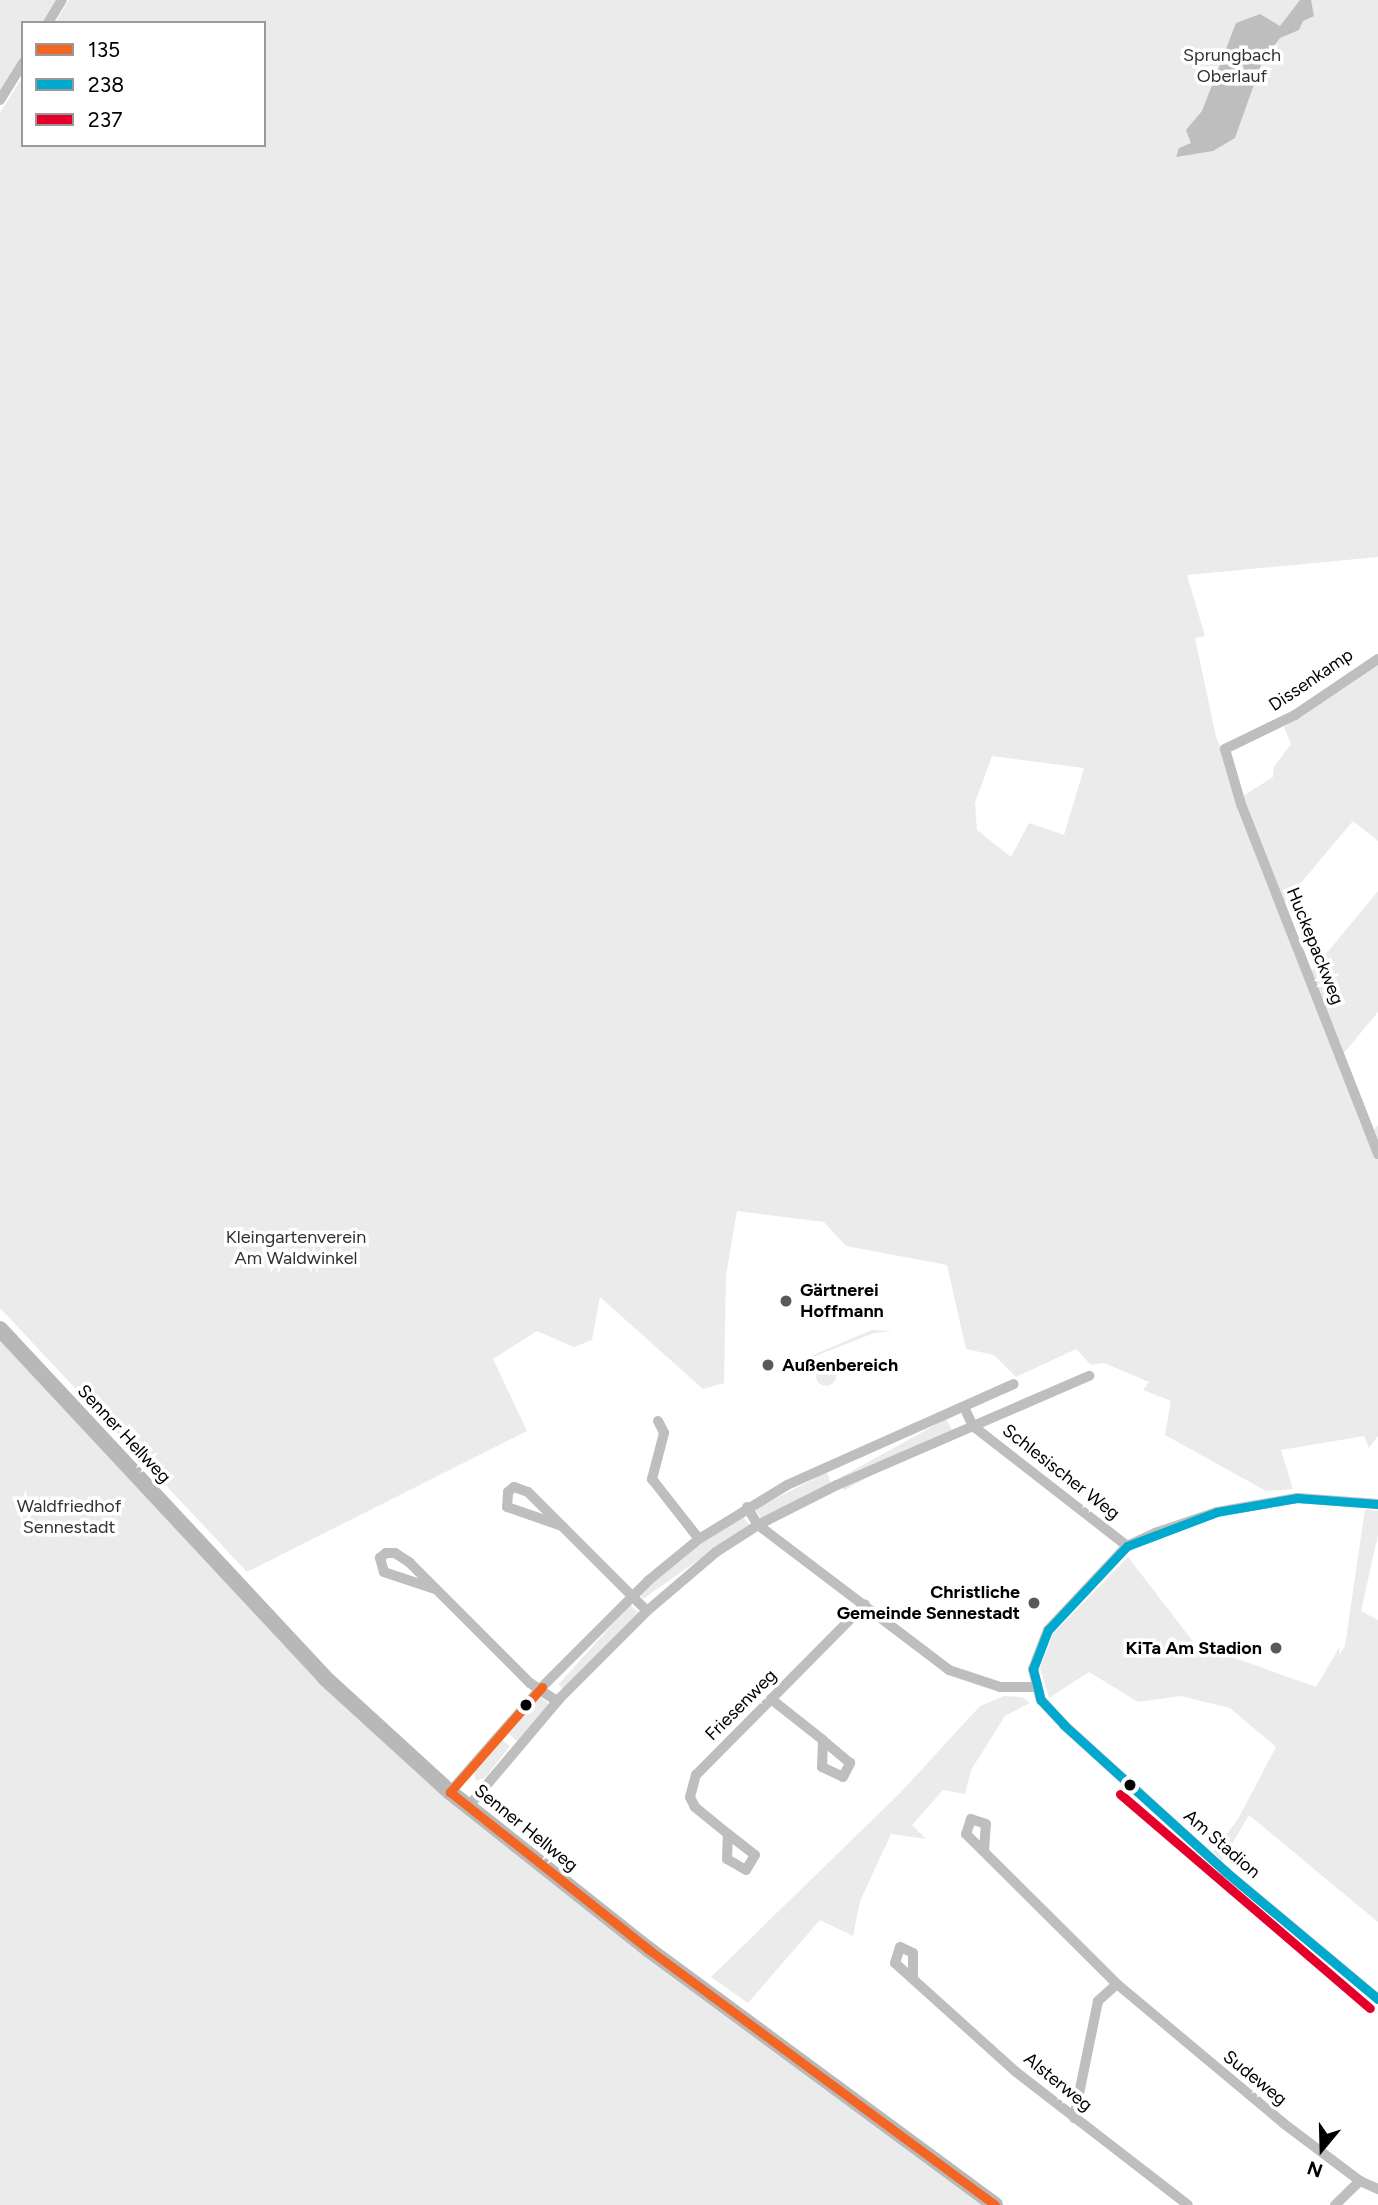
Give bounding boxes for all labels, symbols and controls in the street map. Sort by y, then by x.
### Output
legend [21,21,266,147]
text: 135 [88,37,120,62]
park label: Sprungbach Oberlauf [1183,45,1281,88]
text: 238 [88,72,124,97]
text: 237 [88,107,122,132]
street label: Dissenkamp [1265,644,1357,716]
street label: Huckepackweg [1282,884,1348,1008]
park label: Kleingartenverein Am Waldwinkel [226,1227,366,1270]
place label: Gärtnerei Hoffmann [800,1280,884,1322]
marker: Gärtnerei Hoffmann [778,1293,794,1309]
place label: Außenbereich [782,1354,898,1376]
marker: Außenbereich [760,1357,776,1373]
street label: Senner Hellweg [73,1380,175,1488]
street label: Schlesischer Weg [998,1420,1124,1524]
park label: Waldfriedhof Sennestadt [17,1496,121,1538]
place label: Christliche Gemeinde Sennestadt [837,1582,1020,1624]
marker: Christliche Gemeinde Sennestadt [1026,1595,1042,1611]
place label: KiTa Am Stadion [1126,1637,1262,1659]
marker: KiTa Am Stadion [1268,1640,1284,1656]
street label: Friesenweg [701,1665,781,1745]
unlabelled marker [519,1698,533,1712]
unlabelled marker [1123,1778,1137,1792]
street label: Senner Hellweg [470,1780,582,1876]
street label: Am Stadion [1179,1805,1265,1883]
street label: Sudeweg [1219,2046,1291,2110]
street label: Alsterweg [1020,2048,1096,2116]
north arrow [1287,2114,1357,2184]
text: N [1304,2156,1326,2183]

